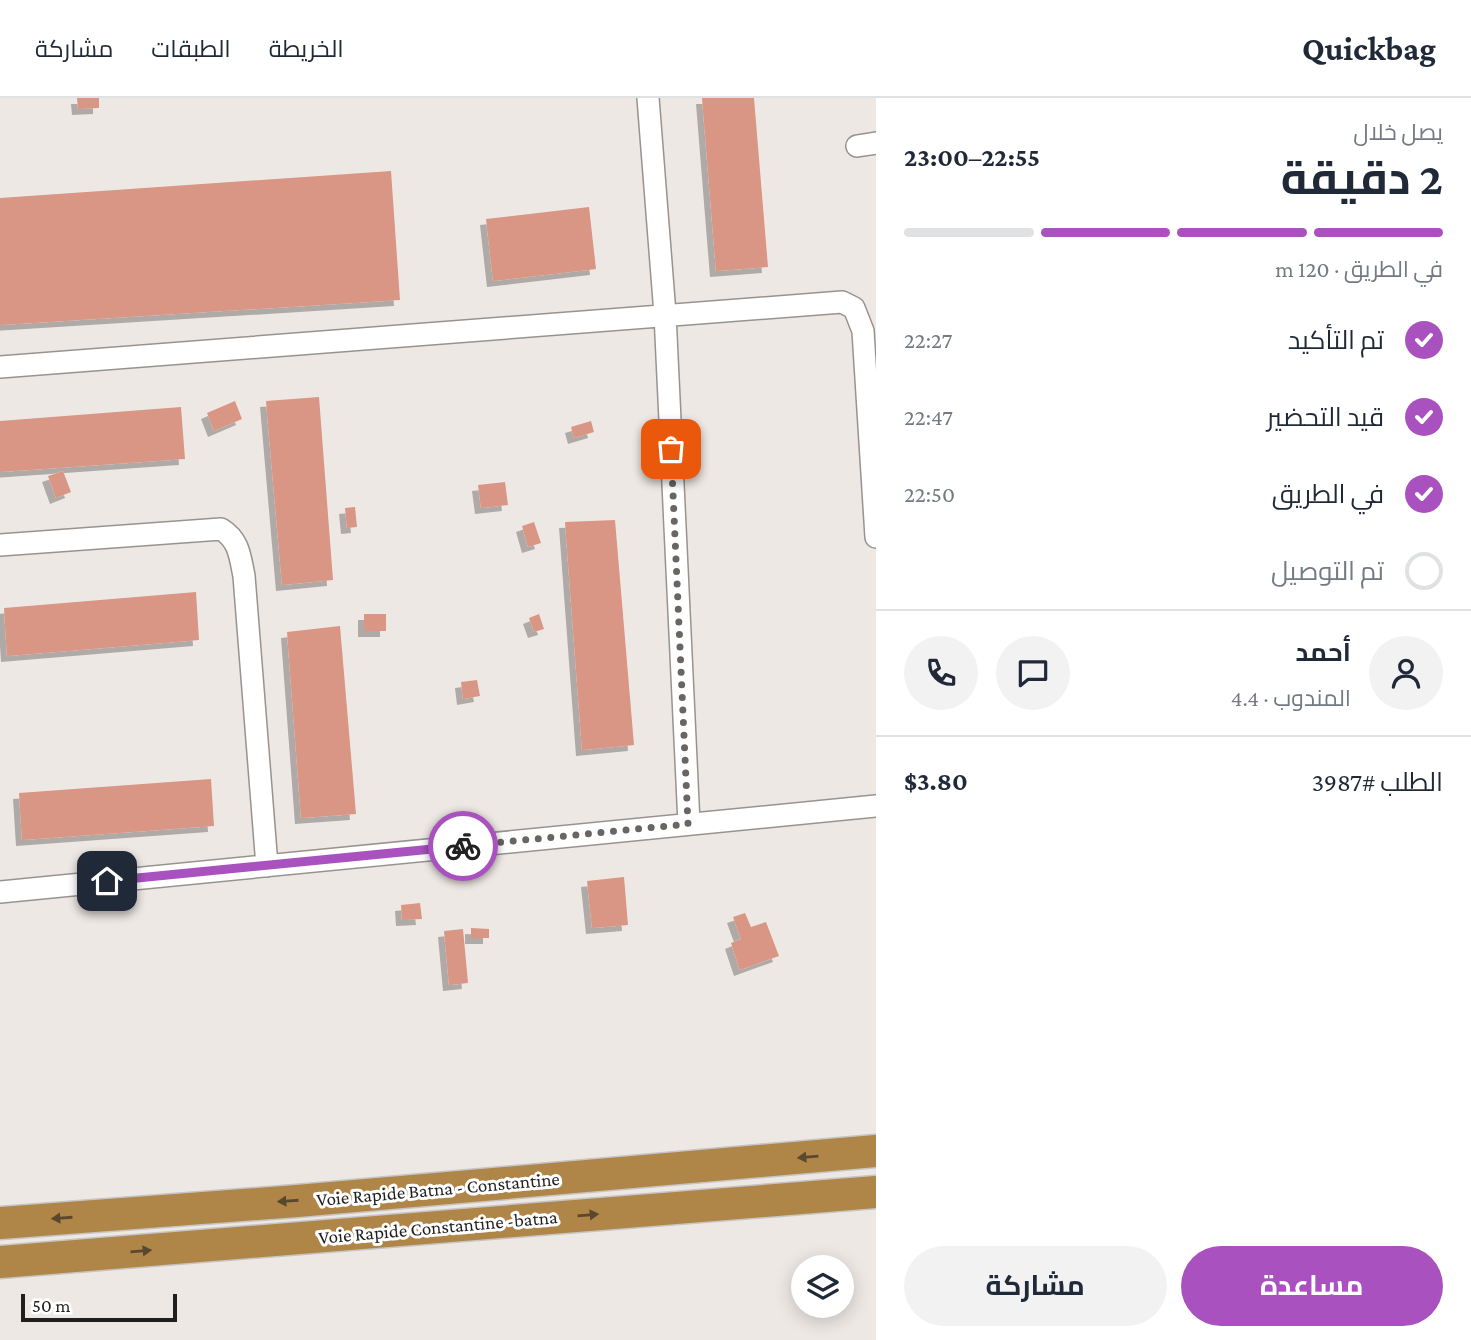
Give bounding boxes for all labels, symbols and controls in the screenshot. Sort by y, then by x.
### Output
text: Quickbag [1302,30,1436,67]
text: مشاركة [35,35,113,62]
text: الطبقات [151,35,231,62]
text: الخريطة [269,35,344,62]
text: يصل خلال [1353,119,1443,145]
text: 22:55–23:00 [904,143,1040,172]
text: 2 دقيقة [1281,153,1443,204]
text: في الطريق · 120 m [1275,256,1443,282]
icon: check [1405,321,1443,359]
text: تم التأكيد [1288,326,1384,355]
text: 22:27 [904,327,952,353]
icon: check [1405,398,1443,436]
text: قيد التحضير [1267,403,1384,432]
text: 22:47 [904,404,953,430]
pin [641,419,701,479]
icon: bag [652,430,690,468]
icon: check [1405,475,1443,513]
text: في الطريق [1272,480,1384,509]
text: 22:50 [904,481,955,507]
text: تم التوصيل [1271,557,1384,586]
button: phone [904,636,978,710]
button: chat [996,636,1070,710]
button: person [1369,636,1443,710]
text: أحمد [1295,638,1351,667]
text: المندوب · 4.4 [1231,685,1351,711]
text: $3.80 [904,767,968,796]
text: الطلب #3987 [1312,768,1443,797]
courier [428,811,498,881]
icon: bike [444,827,482,865]
pin [77,851,137,911]
icon: home [88,862,126,900]
one-way arrow [797,1151,819,1162]
street label: Voie Rapide Batna - Constantine [315,1168,561,1210]
one-way arrow [277,1196,299,1207]
street label: Voie Rapide Constantine -batna [318,1206,559,1248]
one-way arrow [577,1209,599,1220]
one-way arrow [50,1213,72,1224]
one-way arrow [130,1245,152,1256]
button: مشاركة [904,1246,1167,1326]
button: مساعدة [1181,1246,1443,1326]
map controls [791,1255,854,1318]
button: layers [791,1255,854,1318]
scale bar [21,1291,177,1323]
text: 50 m [32,1295,71,1316]

